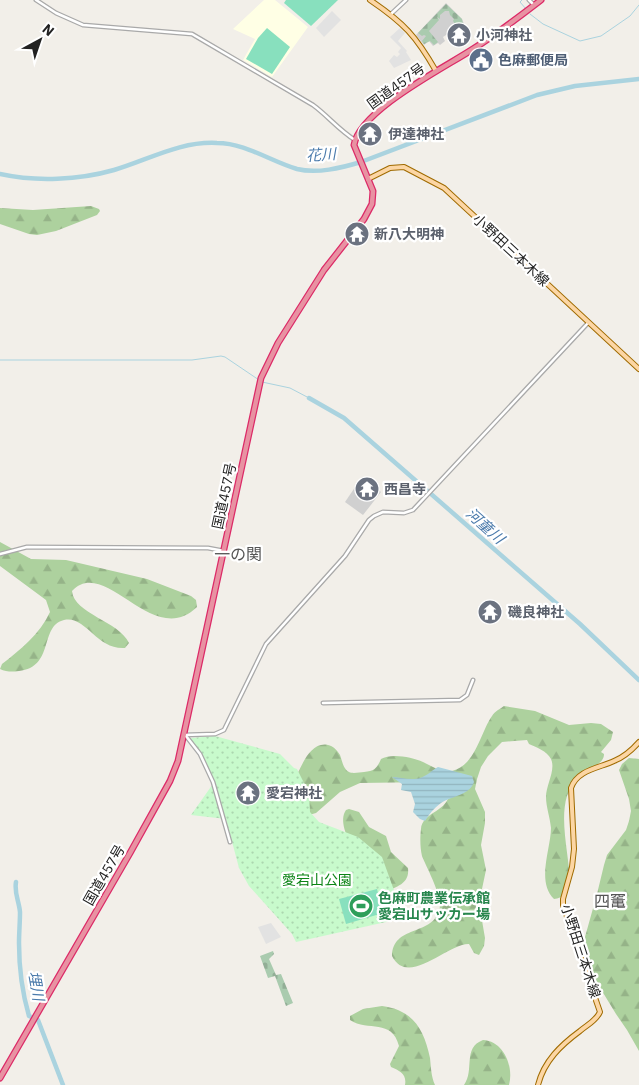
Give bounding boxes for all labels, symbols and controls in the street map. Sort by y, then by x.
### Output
north arrow [15,15,65,65]
text: N [39,20,58,40]
temple icon: 小河神社 [446,22,472,48]
place label: 小河神社 [476,26,532,44]
public building icon: 色麻郵便局 [468,47,494,73]
place label: 色麻郵便局 [498,51,568,69]
street label: 国道457号 [364,59,428,113]
temple icon: 伊達神社 [357,121,383,147]
place label: 伊達神社 [388,125,444,143]
water label: 花川 [305,144,339,165]
street label: 小野田三本木線 [469,210,553,290]
temple icon: 新八大明神 [344,221,370,247]
place label: 新八大明神 [374,225,444,243]
street label: 国道457号 [208,461,240,531]
temple icon: 西昌寺 [354,476,380,502]
place label: 西昌寺 [384,480,426,498]
water label: 河童川 [462,504,510,549]
district label: 一の関 [214,544,262,564]
temple icon: 磯良神社 [477,599,503,625]
place label: 磯良神社 [507,603,564,621]
temple icon: 愛宕神社 [235,780,261,806]
place label: 愛宕神社 [266,784,322,802]
street label: 国道457号 [79,841,129,909]
park label: 愛宕山公園 [282,871,352,889]
place label: 色麻町農業伝承館 愛宕山サッカー場 [378,889,490,923]
district label: 四竃 [594,891,626,911]
sports icon: 色麻町農業伝承館 愛宕山サッカー場 [348,893,374,919]
street label: 小野田三本木線 [557,902,605,1000]
water label: 埋川 [25,969,49,1004]

